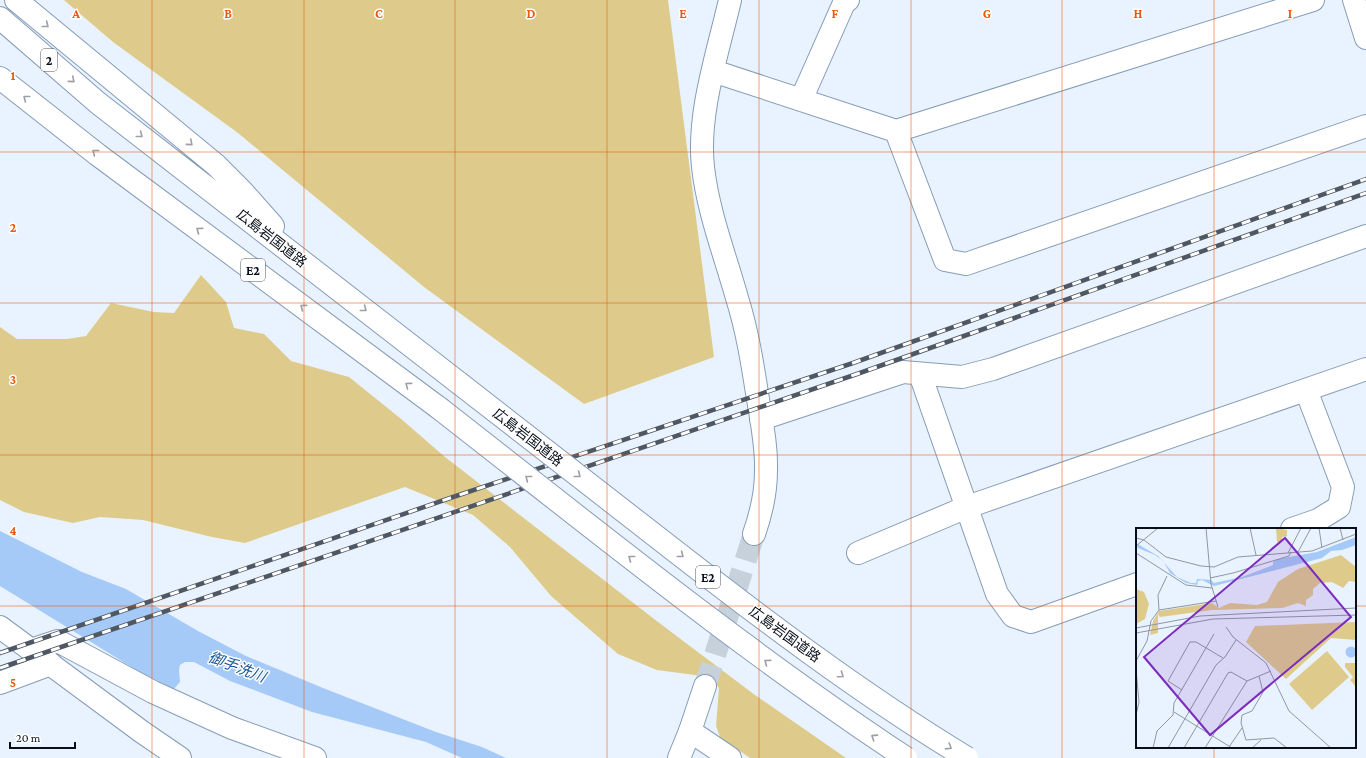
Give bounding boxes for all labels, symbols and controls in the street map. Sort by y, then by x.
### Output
text: A [71,6,80,21]
text: B [224,6,232,21]
text: C [375,6,383,21]
text: D [527,6,536,21]
text: E [679,6,687,21]
text: F [832,6,839,21]
text: G [983,6,991,21]
text: H [1134,6,1143,21]
text: I [1288,6,1292,21]
one-way arrow [42,20,49,27]
road number: 2 [41,49,57,71]
text: 1 [11,68,16,83]
one-way arrow [67,75,75,83]
one-way arrow [23,96,30,103]
one-way arrow [135,130,142,137]
one-way arrow [185,138,193,145]
one-way arrow [92,150,99,157]
street label: 広島岩国道路 [234,206,310,270]
text: 2 [10,220,17,235]
one-way arrow [196,227,203,235]
road number: E2 [241,259,265,281]
one-way arrow [301,305,308,312]
one-way arrow [360,305,367,312]
text: 3 [10,372,16,387]
one-way arrow [405,383,412,390]
street label: 広島岩国道路 [490,405,566,469]
one-way arrow [573,471,580,478]
one-way arrow [526,475,533,482]
text: 4 [9,523,17,538]
inset map [1136,528,1356,748]
one-way arrow [676,551,683,558]
one-way arrow [628,555,635,562]
road number: E2 [696,566,720,588]
street label: 広島岩国道路 [746,603,824,665]
water label: 御手洗川 [206,649,270,686]
one-way arrow [765,660,772,667]
one-way arrow [837,670,844,678]
text: 5 [10,675,16,690]
scale bar [10,724,75,750]
text: 20 m [16,731,41,745]
one-way arrow [871,734,878,741]
one-way arrow [945,742,952,750]

